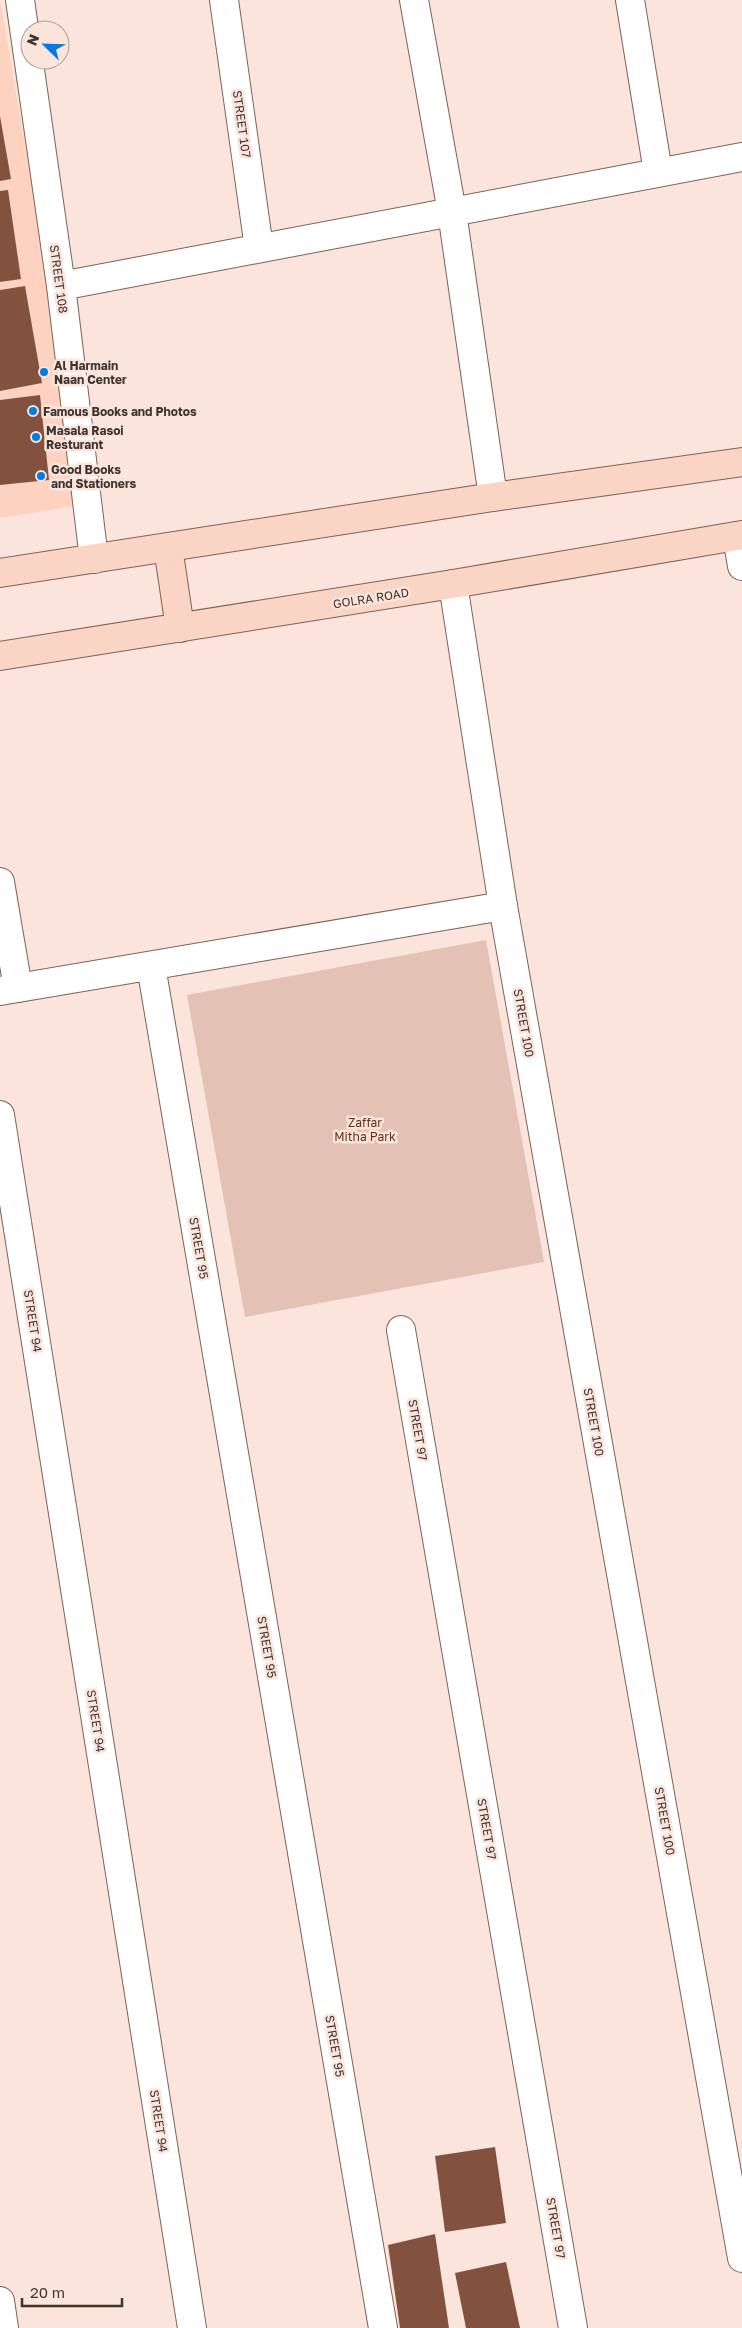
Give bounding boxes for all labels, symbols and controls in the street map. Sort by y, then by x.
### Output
north arrow [20,20,70,70]
text: N [23,32,42,48]
street label: STREET 107 [230,89,254,159]
street label: STREET 108 [47,244,71,314]
place label: Al Harmain Naan Center [54,358,127,387]
marker: Al Harmain Naan Center [38,366,50,378]
place label: Famous Books and Photos [43,404,197,419]
marker: Famous Books and Photos [27,405,39,417]
place label: Masala Rasoi Resturant [46,423,124,452]
marker: Masala Rasoi Resturant [30,431,42,443]
place label: Good Books and Stationers [51,462,137,491]
marker: Good Books and Stationers [35,470,47,482]
street label: GOLRA ROAD [332,585,410,611]
street label: STREET 100 [511,988,537,1058]
park label: Zaffar Mitha Park [334,1115,396,1144]
street label: STREET 95 [186,1216,212,1280]
street label: STREET 94 [21,1289,45,1353]
street label: STREET 100 [581,1387,607,1457]
street label: STREET 97 [405,1398,431,1462]
street label: STREET 95 [254,1615,280,1679]
street label: STREET 94 [84,1689,108,1753]
street label: STREET 100 [652,1786,678,1856]
street label: STREET 97 [474,1797,500,1861]
street label: STREET 95 [322,2014,348,2078]
street label: STREET 94 [147,2089,171,2153]
street label: STREET 97 [543,2196,569,2260]
scale bar [22,2276,122,2308]
text: 20 m [30,2283,65,2301]

